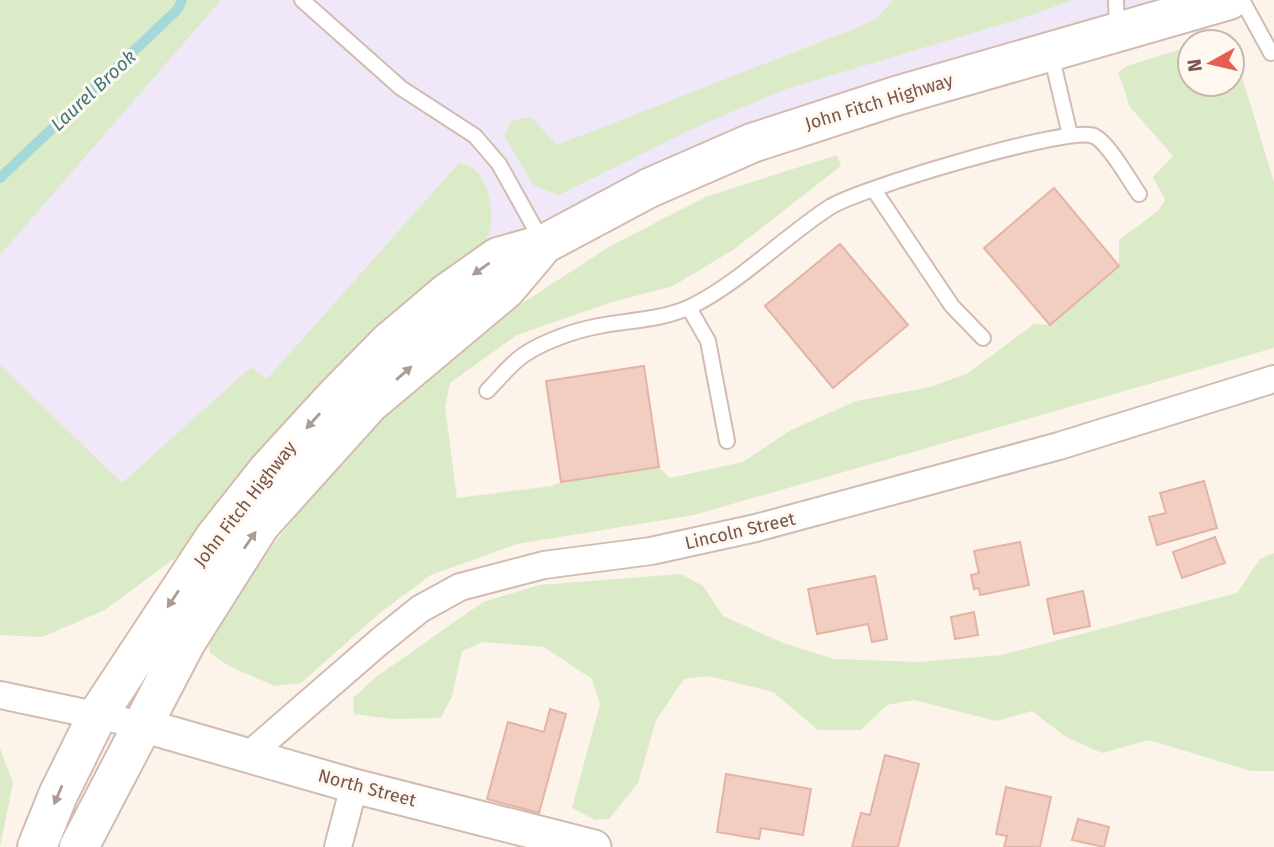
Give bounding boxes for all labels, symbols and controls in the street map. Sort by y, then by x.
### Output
north arrow [1176,28,1246,98]
water label: Laurel Brook [46,45,141,136]
text: N [1182,57,1207,73]
street label: John Fitch Highway [802,69,956,135]
one-way arrow [472,262,490,276]
one-way arrow [395,365,413,381]
one-way arrow [305,412,321,430]
street label: John Fitch Highway [189,437,301,571]
street label: Lincoln Street [683,507,798,554]
one-way arrow [243,531,257,549]
one-way arrow [167,590,180,609]
street label: North Street [316,764,419,812]
one-way arrow [52,785,63,806]

